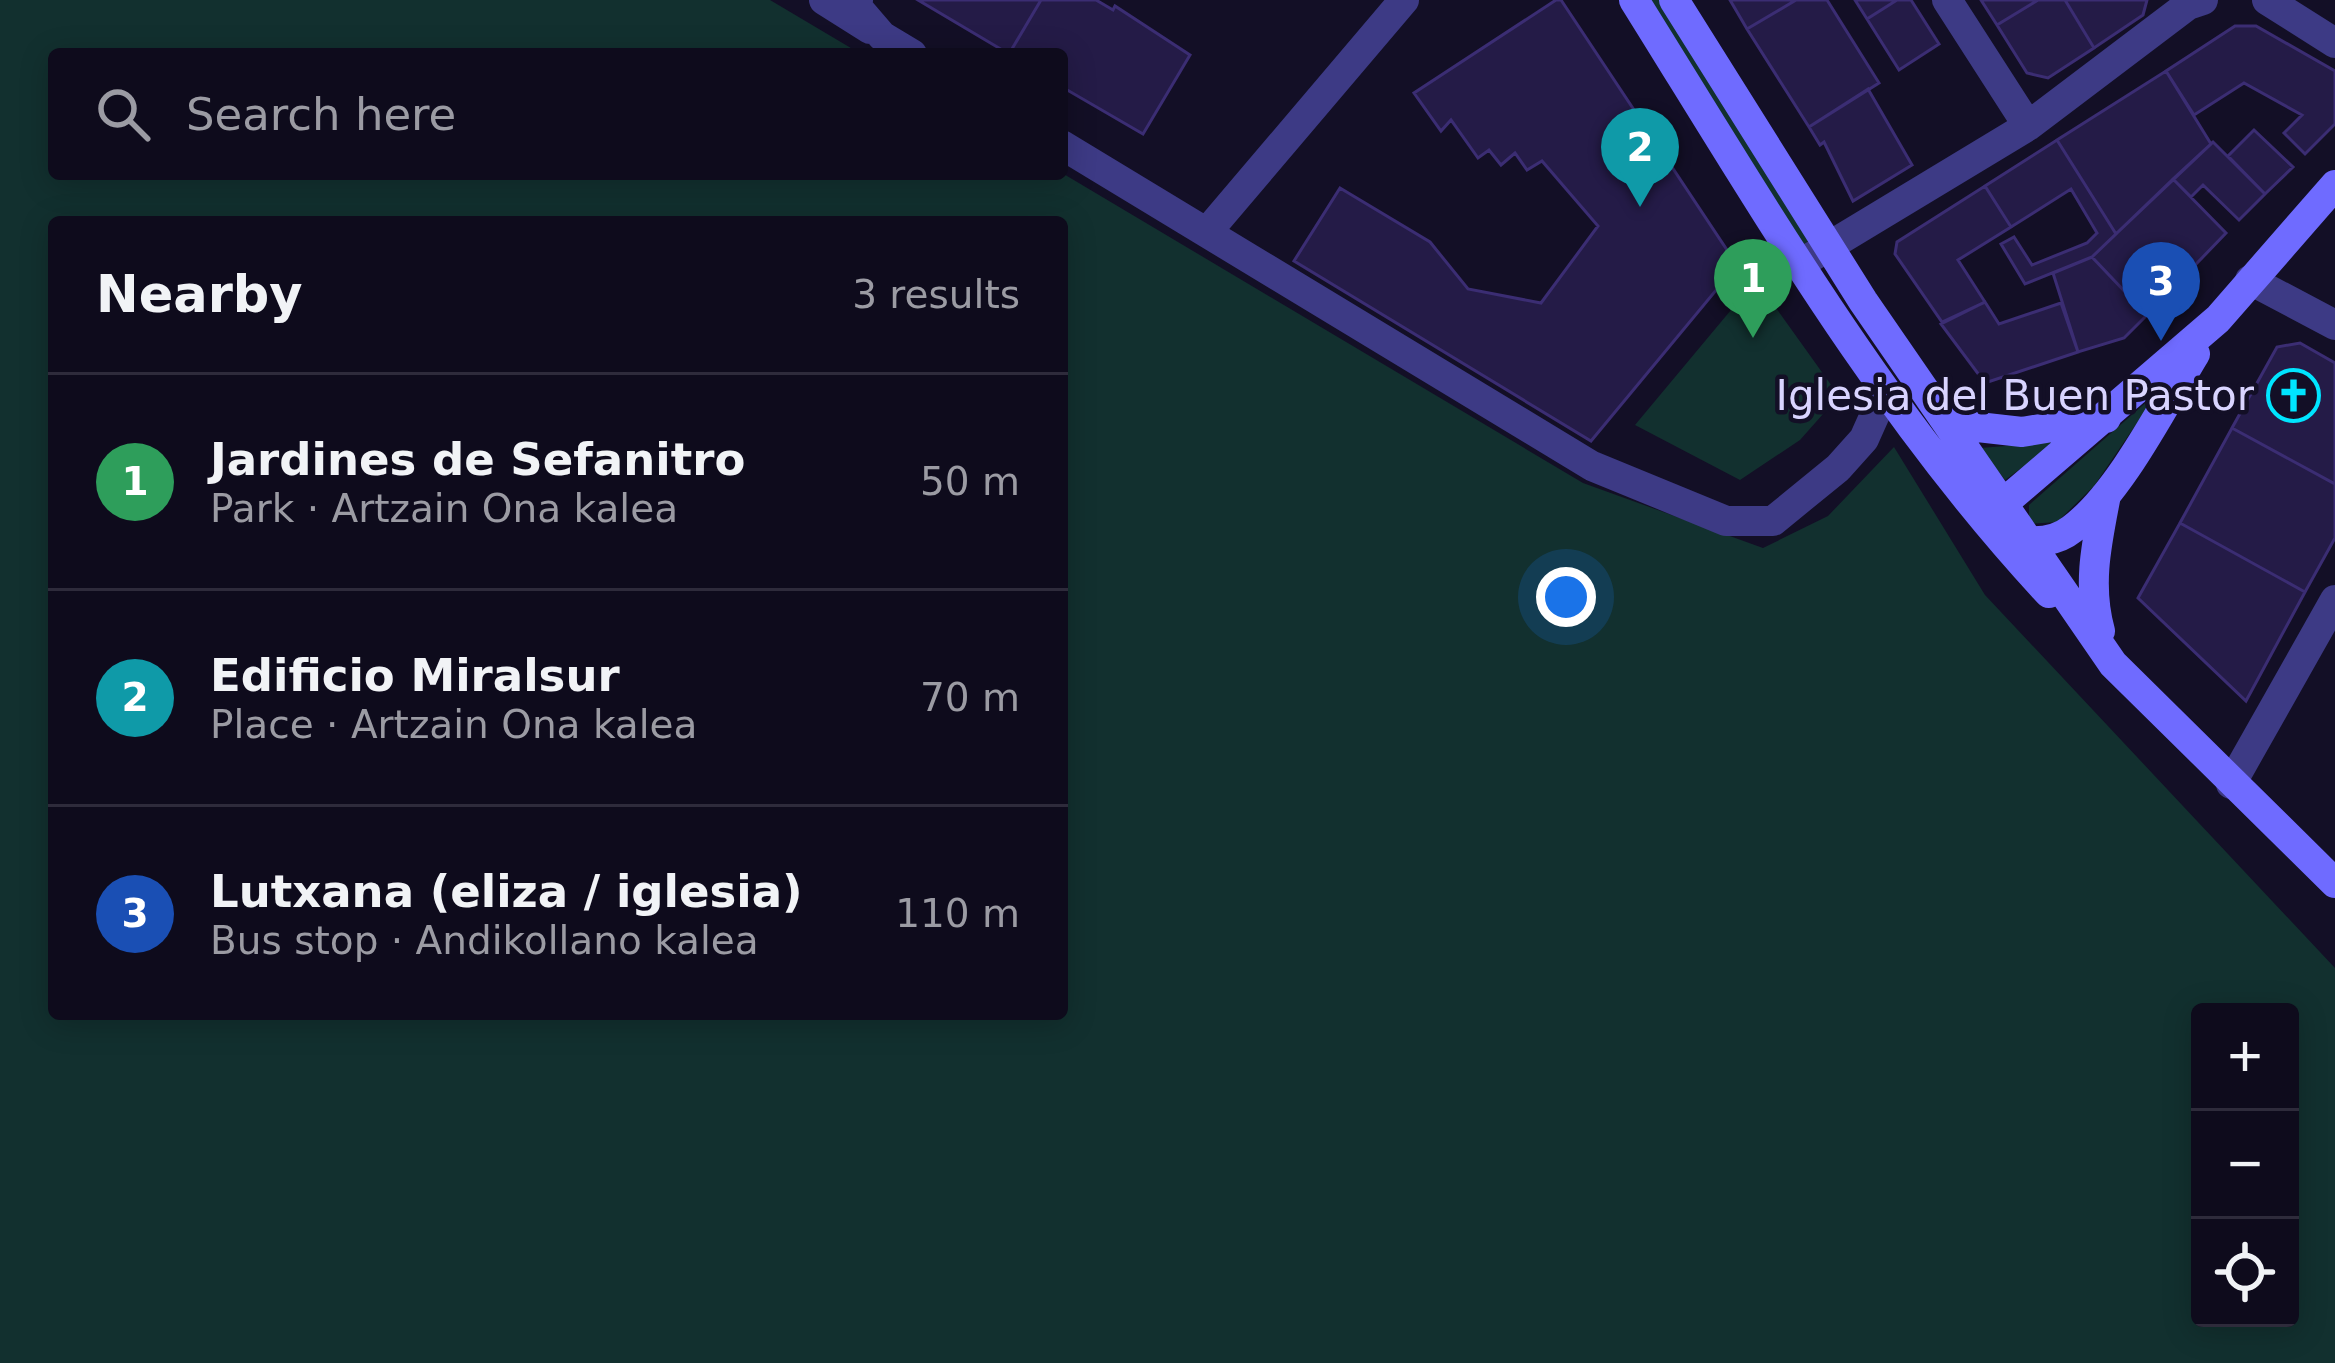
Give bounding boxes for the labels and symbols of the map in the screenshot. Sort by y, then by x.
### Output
pin: 2 [1601,108,1679,207]
pin: 1 [1714,239,1792,338]
pin: 3 [2122,242,2200,341]
church icon: Iglesia del Buen Pastor [2265,367,2321,423]
place label: Iglesia del Buen Pastor [1776,371,2255,420]
your location [1536,567,1596,627]

